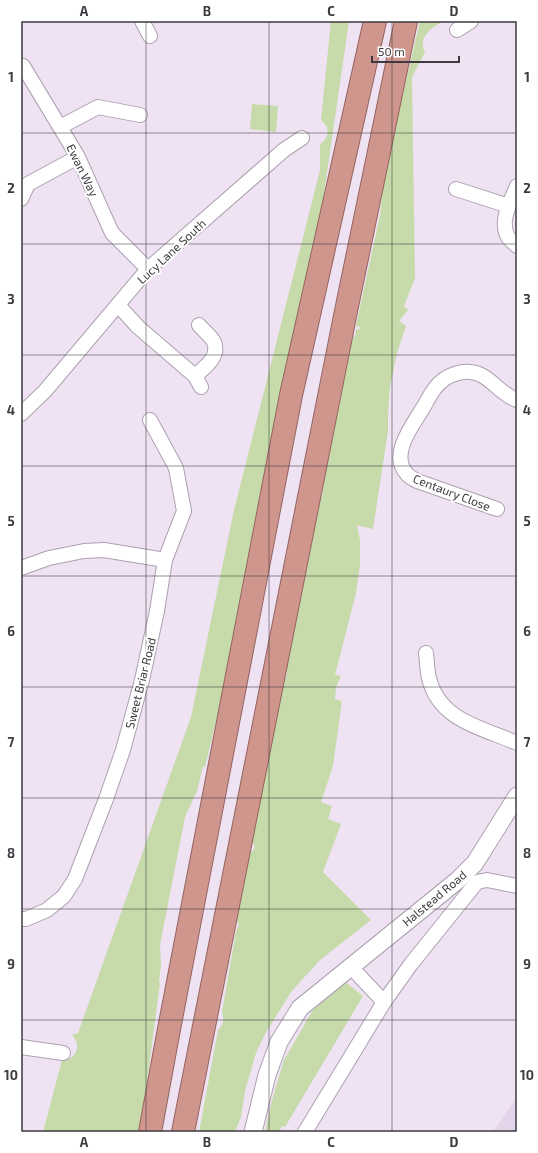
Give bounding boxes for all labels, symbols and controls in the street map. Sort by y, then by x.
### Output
text: A [80,3,89,19]
text: B [203,3,211,19]
text: C [327,3,335,19]
text: D [450,3,459,19]
scale bar [372,38,459,64]
text: 50 m [378,44,405,58]
text: 1 [8,69,14,85]
text: 1 [524,69,530,85]
street label: Ewan Way [64,141,102,199]
text: 2 [7,180,15,196]
text: 2 [523,180,531,196]
street label: Lucy Lane South [134,216,208,286]
text: 3 [7,291,15,307]
text: 3 [523,291,531,307]
text: 4 [7,402,15,418]
text: 4 [523,402,531,418]
street label: Centaury Close [411,471,493,513]
text: 5 [7,513,15,529]
text: 5 [523,513,531,529]
text: 6 [7,623,15,639]
text: 6 [523,623,531,639]
street label: Sweet Briar Road [122,636,158,730]
text: 7 [8,734,15,750]
text: 7 [524,734,531,750]
text: 8 [7,845,15,861]
text: 8 [523,845,531,861]
street label: Halstead Road [399,867,469,929]
text: 9 [7,956,15,972]
text: 9 [523,956,531,972]
text: 10 [4,1067,18,1083]
text: 10 [520,1067,534,1083]
text: A [80,1134,89,1150]
text: B [203,1134,211,1150]
text: C [327,1134,335,1150]
text: D [450,1134,459,1150]

